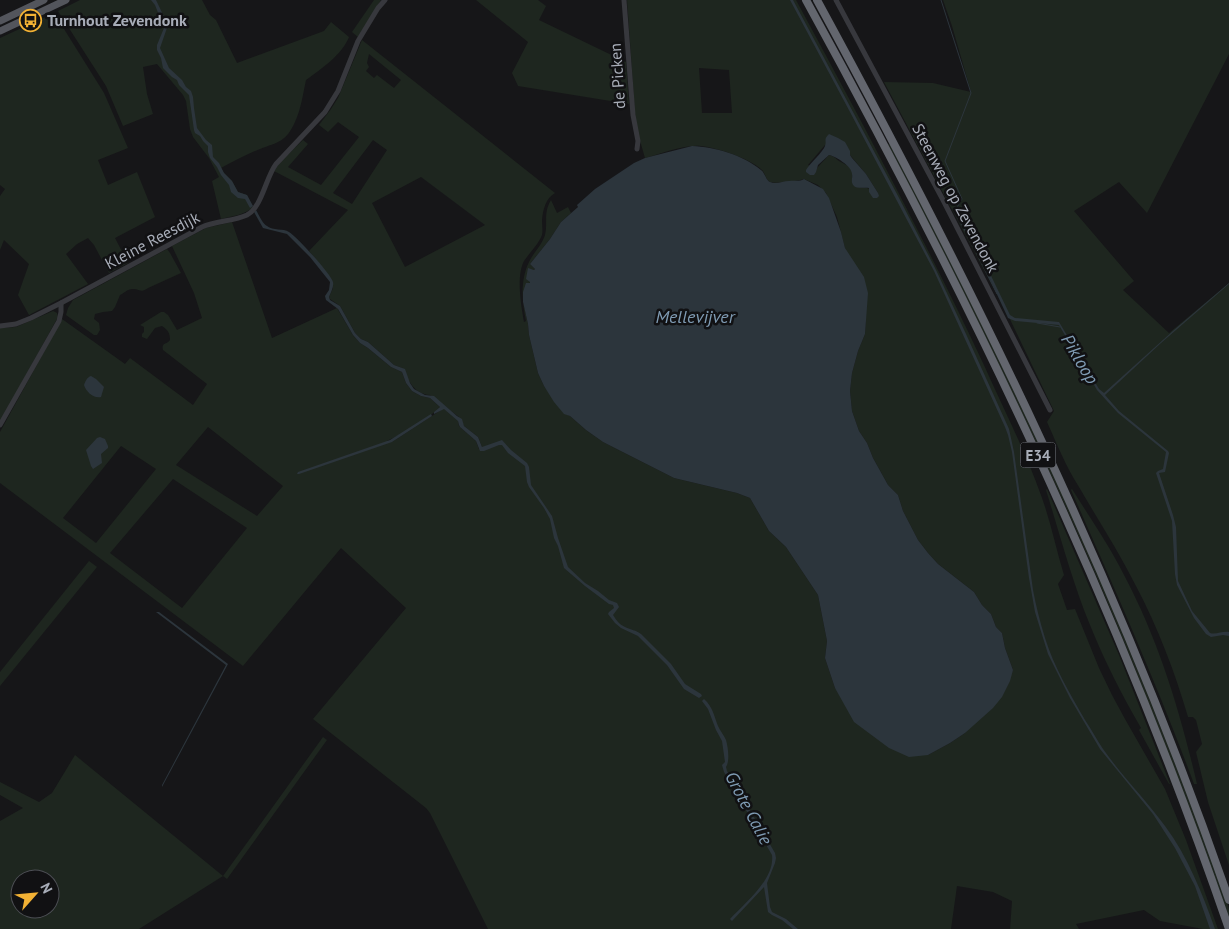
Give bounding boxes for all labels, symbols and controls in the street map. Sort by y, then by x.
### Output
bus stop icon: Turnhout Zevendonk [19,8,43,32]
place label: Turnhout Zevendonk [47,10,187,30]
street label: de Picken [605,42,629,110]
street label: Steenweg op Zevendonk [908,120,1004,276]
street label: Kleine Reesdijk [101,207,203,273]
water label: Mellevijver [655,305,736,328]
water label: Pikloop [1056,330,1104,388]
road number: E34 [1020,442,1056,468]
water label: Grote Calie [720,767,778,849]
north arrow [10,869,60,919]
text: N [36,880,57,896]

